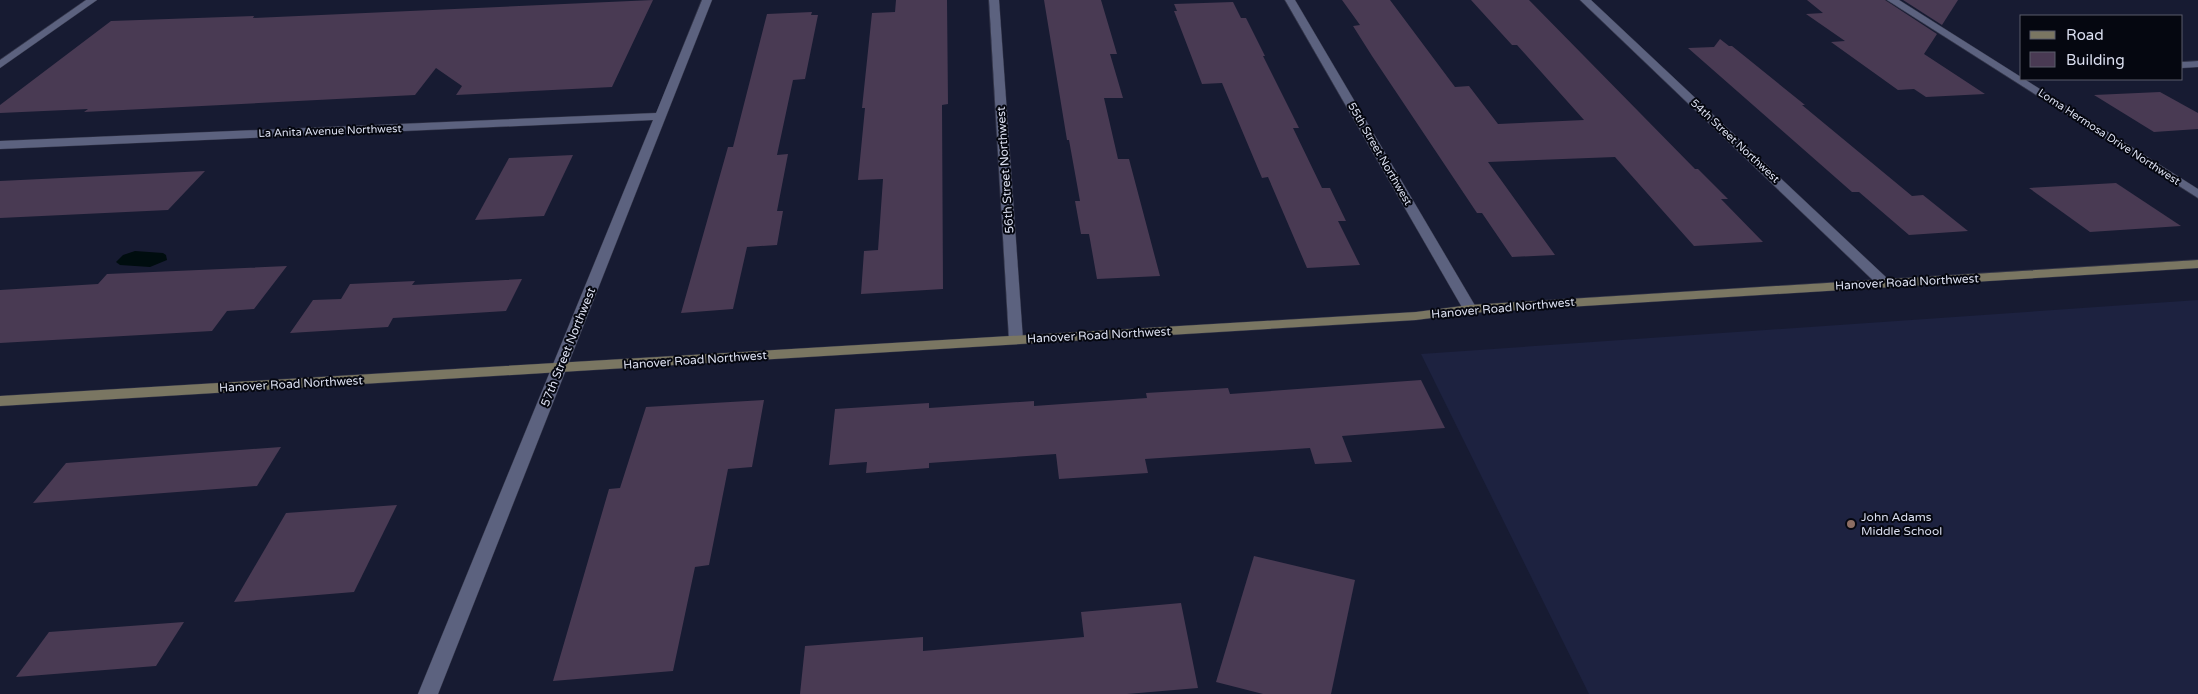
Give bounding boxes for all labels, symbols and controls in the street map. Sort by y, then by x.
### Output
legend [2020,15,2183,80]
text: Road [2066,26,2104,44]
text: Building [2066,51,2125,69]
street label: Loma Hermosa Drive Northwest [2036,86,2182,188]
street label: 54th Street Northwest [1688,96,1782,186]
street label: 55th Street Northwest [1345,100,1415,208]
street label: 56th Street Northwest [994,106,1016,234]
street label: La Anita Avenue Northwest [258,122,402,140]
street label: Hanover Road Northwest [1835,271,1980,293]
street label: 57th Street Northwest [538,285,598,409]
street label: Hanover Road Northwest [1431,295,1576,321]
street label: Hanover Road Northwest [1027,324,1172,346]
street label: Hanover Road Northwest [623,348,768,372]
street label: Hanover Road Northwest [219,373,364,395]
place label: John Adams Middle School [1861,510,1942,538]
marker: John Adams Middle School [1845,518,1857,530]

